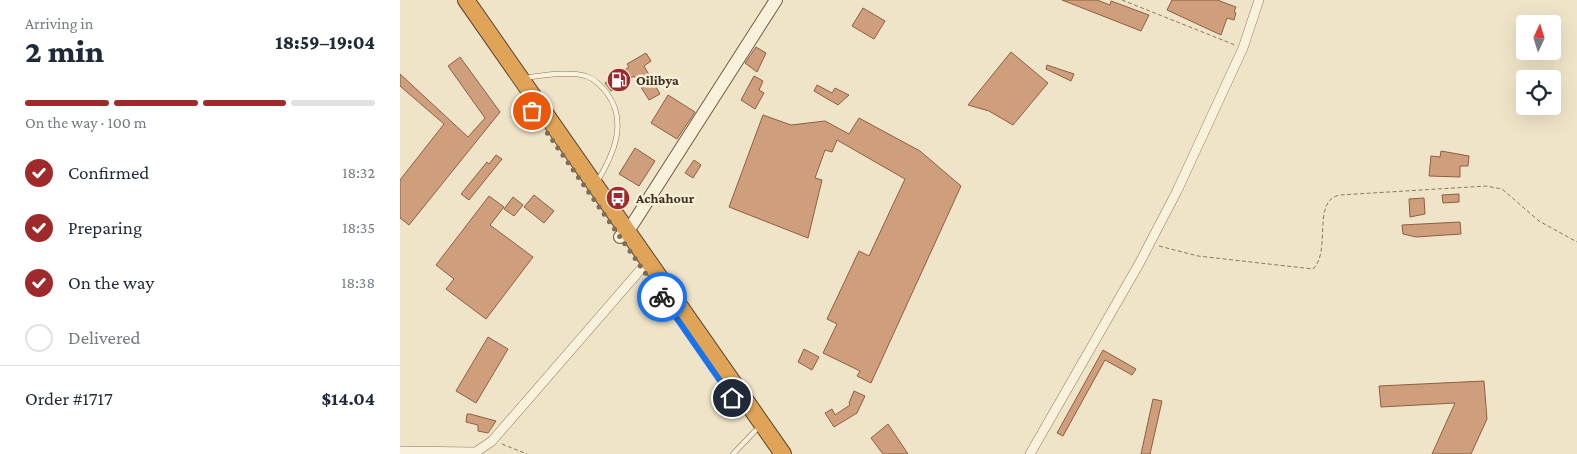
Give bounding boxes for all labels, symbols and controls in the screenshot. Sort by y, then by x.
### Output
text: Arriving in [25,15,93,32]
north arrow [1516,15,1561,60]
map controls [1516,15,1561,115]
text: 18:59–19:04 [275,32,375,53]
text: 2 min [25,33,104,69]
fuel station icon: Oilibya [606,67,632,93]
button: locate [1516,70,1561,115]
place label: Oilibya [636,72,679,88]
pin [511,90,553,132]
icon: bag [518,97,546,125]
text: On the way · 100 m [25,114,147,131]
icon: check [25,159,53,187]
text: Confirmed [68,162,149,183]
text: 18:32 [342,164,375,181]
bus stop icon: Achahour [605,185,631,211]
place label: Achahour [635,190,695,206]
icon: check [25,214,53,242]
text: Preparing [68,217,142,238]
text: 18:35 [342,219,375,236]
icon: check [25,269,53,297]
text: On the way [68,272,154,293]
courier [637,272,687,322]
text: 18:38 [341,274,375,291]
icon: bike [648,283,676,311]
text: Delivered [68,327,141,348]
pin [711,377,753,419]
icon: home [718,384,746,412]
text: Order #1717 [25,388,113,409]
text: $14.04 [322,388,375,409]

